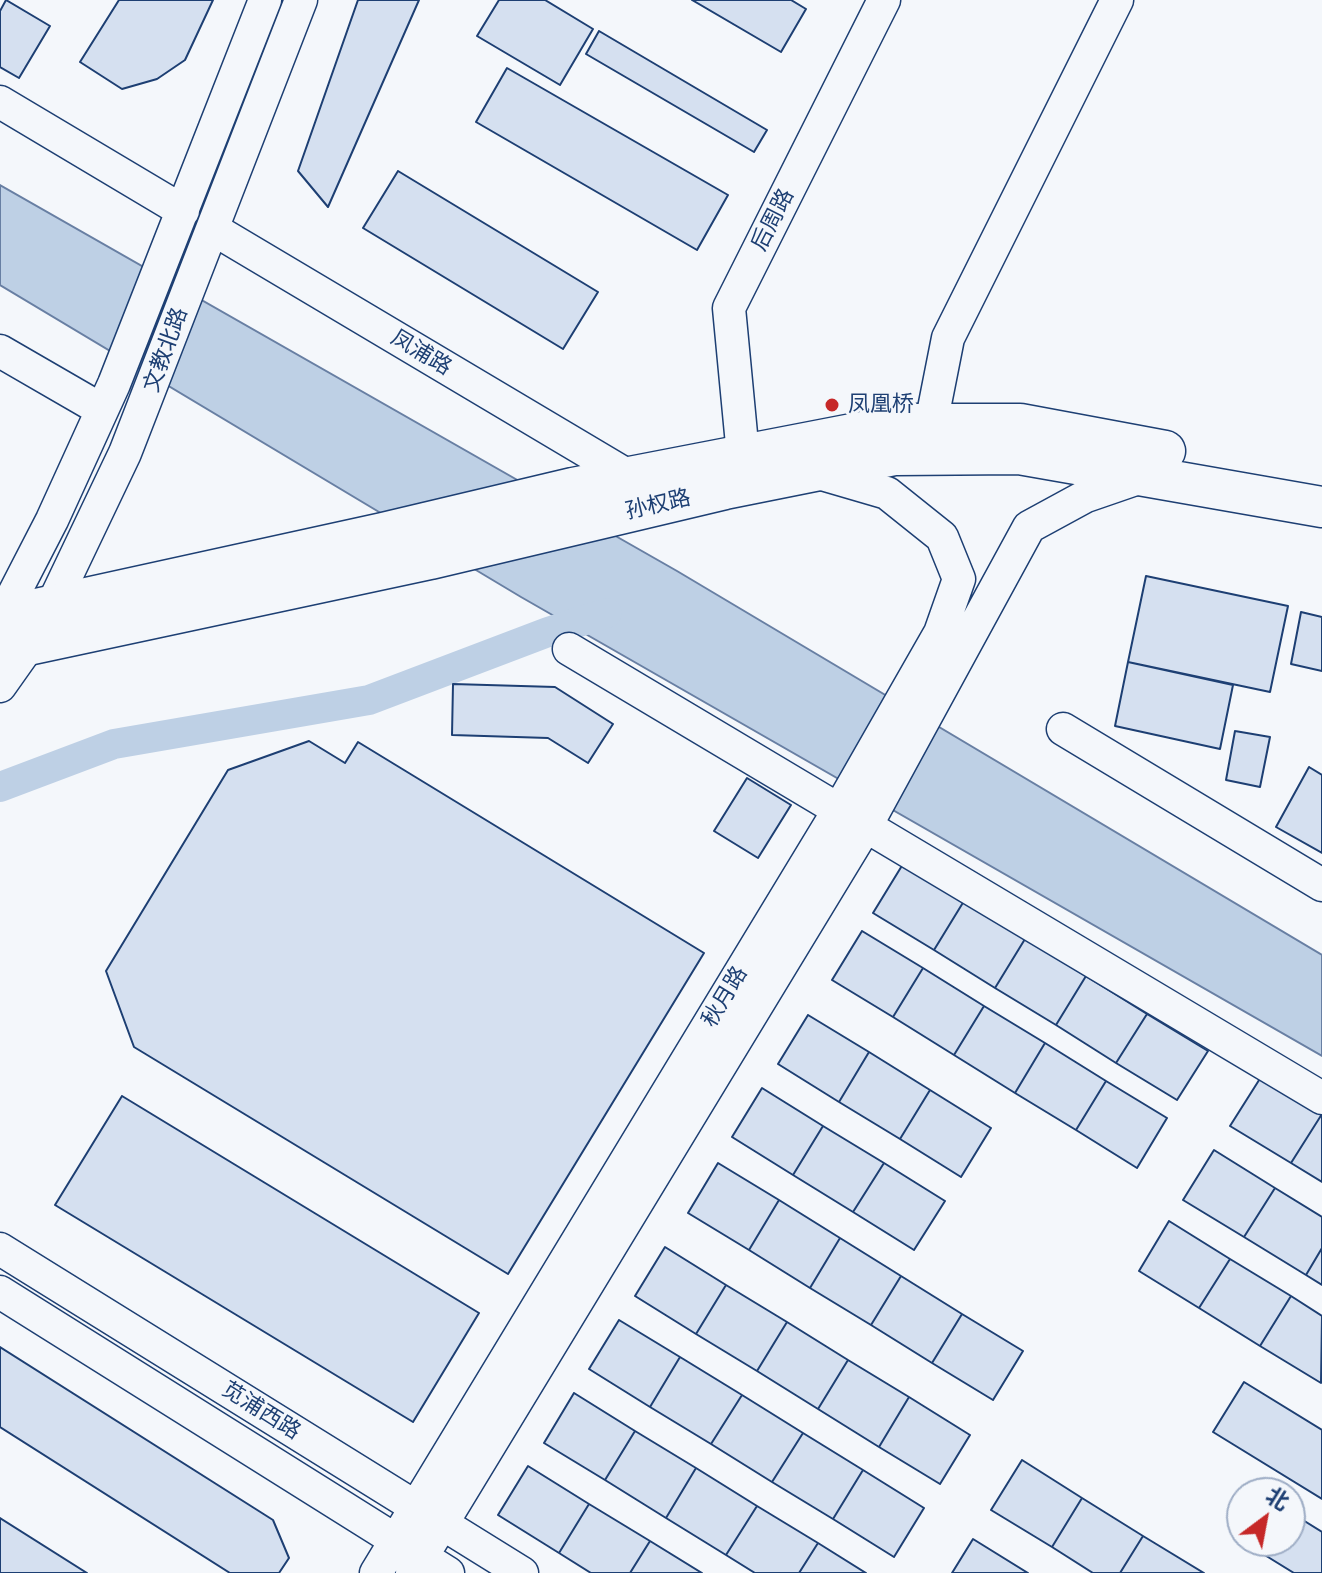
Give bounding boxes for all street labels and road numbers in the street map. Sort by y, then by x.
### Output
street label: 后周路 [746,185,800,255]
street label: 文教北路 [139,304,193,396]
street label: 凤浦路 [386,325,456,381]
street label: 孙权路 [623,485,693,525]
street label: 秋月路 [697,962,753,1032]
street label: 苋浦西路 [217,1376,305,1446]

